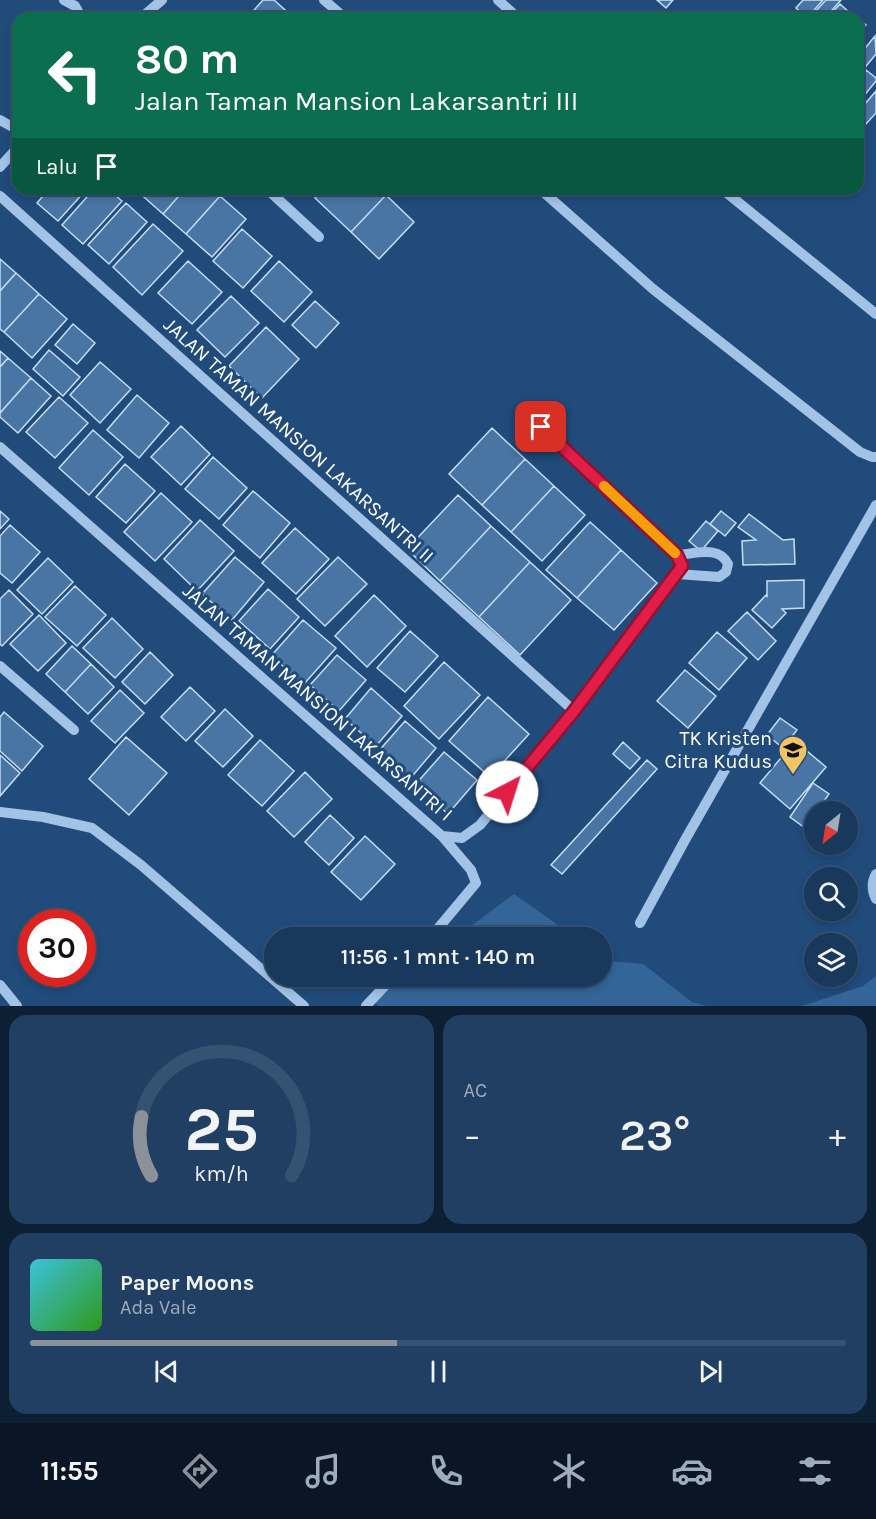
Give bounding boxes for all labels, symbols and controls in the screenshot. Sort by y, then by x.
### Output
text: 80 m [135,34,239,84]
icon: left [36,36,114,114]
text: Jalan Taman Mansion Lakarsantri III [135,85,578,117]
icon: arrive [90,150,123,183]
text: Lalu [36,154,78,180]
street label: JALAN TAMAN MANSION LAKARSANTRI II [159,313,438,568]
pin [515,401,566,452]
icon: arrive [524,410,557,443]
street label: JALAN TAMAN MANSION LAKARSANTRI I [178,579,457,826]
place label: TK Kristen Citra Kudus [665,727,772,773]
school or university icon: TK Kristen Citra Kudus [777,734,809,776]
position arrow [475,760,539,824]
north arrow [804,801,858,855]
map controls [804,801,858,987]
button: search [804,867,858,921]
speed limit sign: 30 [18,909,96,987]
button: layers [804,933,858,987]
text: 11:56 · 1 mnt · 140 m [341,944,535,970]
text: AC [464,1079,487,1102]
text: 25 [184,1093,258,1166]
text: 23° [619,1109,690,1161]
text: − [464,1116,481,1154]
text: + [829,1116,846,1154]
text: km/h [194,1162,248,1187]
text: Paper Moons [120,1270,254,1296]
text: Ada Vale [120,1296,197,1319]
icon: previous [150,1355,183,1388]
icon: pause [422,1355,455,1388]
icon: next [694,1355,727,1388]
icon: directions [179,1450,221,1492]
icon: music [302,1450,344,1492]
icon: phone [425,1450,467,1492]
icon: climate [548,1450,590,1492]
icon: car [671,1450,713,1492]
icon: filters [794,1450,836,1492]
text: 11:55 [40,1455,98,1487]

